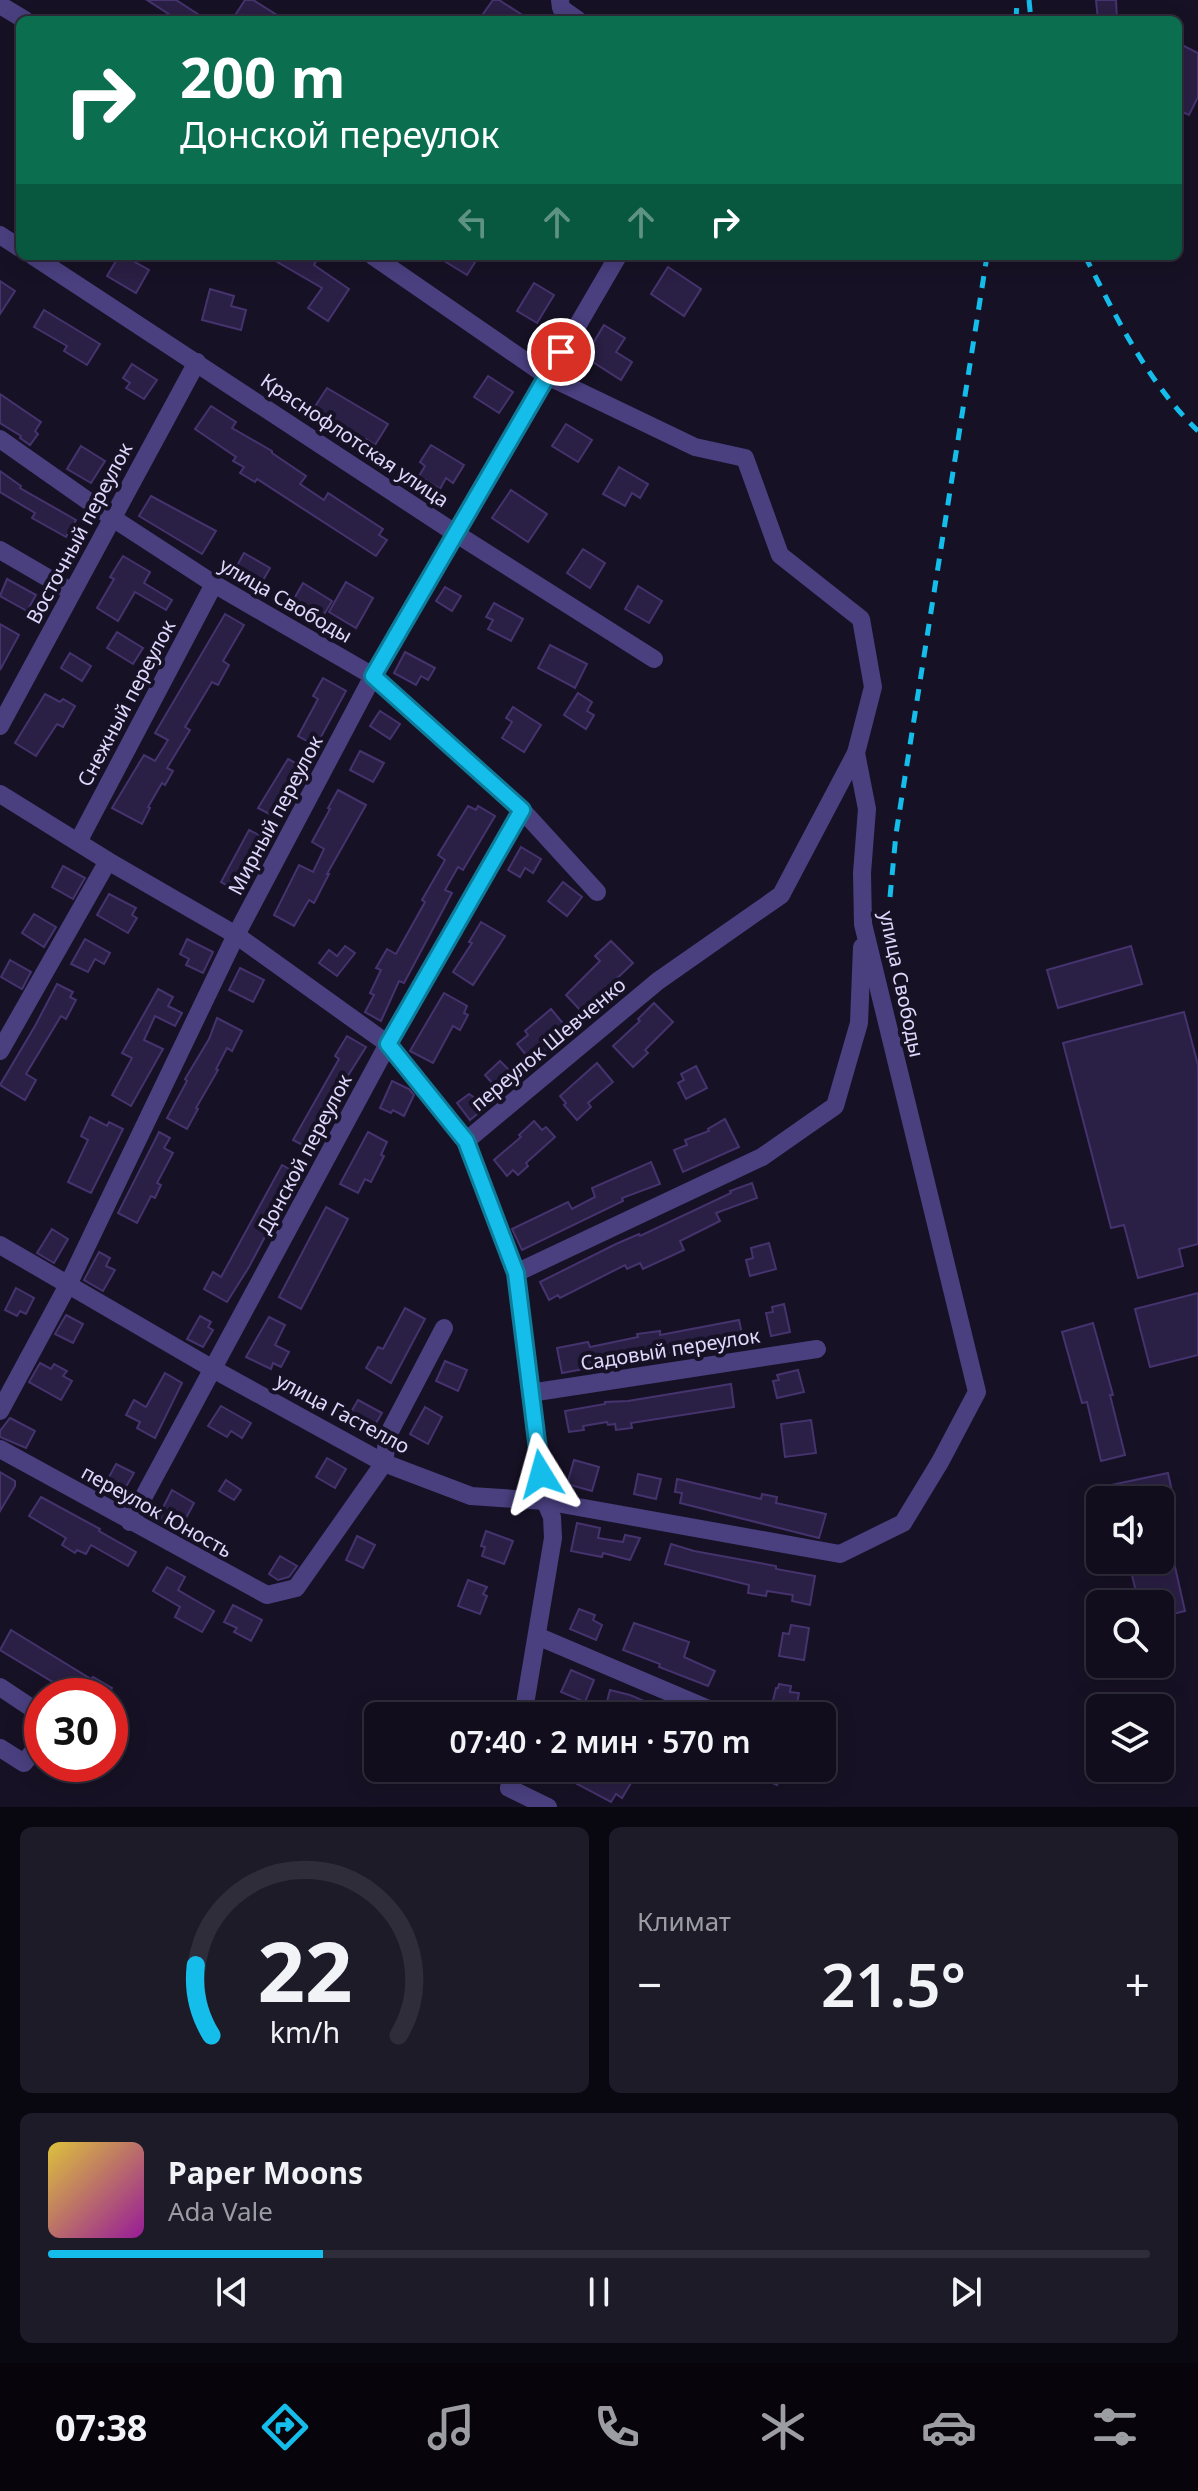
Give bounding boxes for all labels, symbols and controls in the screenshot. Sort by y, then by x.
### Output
text: 200 m [180,38,345,114]
icon: right [48,48,152,152]
text: Донской переулок [180,110,499,159]
icon: left [451,200,495,244]
icon: ahead [535,200,579,244]
icon: ahead [619,200,663,244]
icon: right [703,200,747,244]
pin [527,318,595,386]
icon: arrive [539,330,583,374]
street label: Краснофлотская улица [256,367,454,513]
street label: Восточный переулок [20,437,138,628]
street label: улица Свободы [215,551,357,649]
street label: Снежный переулок [71,615,182,791]
street label: Мирный переулок [222,730,329,899]
street label: улица Свободы [873,908,931,1060]
street label: переулок Шевченко [465,971,631,1117]
street label: Донской переулок [250,1069,358,1239]
street label: Садовый переулок [578,1321,762,1377]
street label: улица Гастелло [271,1366,415,1460]
position arrow [499,1432,583,1516]
street label: переулок Юность [77,1458,237,1564]
map controls [1086,1486,1174,1782]
button: sound [1086,1486,1174,1574]
button: search [1086,1590,1174,1678]
speed limit sign: 30 [24,1678,128,1782]
button: layers [1086,1694,1174,1782]
text: 07:40 · 2 мин · 570 m [450,1721,750,1762]
text: Климат [637,1903,731,1939]
text: 22 [257,1913,352,2026]
text: 21.5° [821,1943,966,2025]
text: − [637,1954,662,2014]
text: + [1125,1954,1150,2014]
text: km/h [269,2012,340,2051]
text: Paper Moons [168,2152,363,2193]
text: Ada Vale [168,2193,273,2229]
icon: previous [210,2270,254,2314]
icon: pause [577,2270,621,2314]
icon: next [944,2270,988,2314]
icon: directions [257,2399,313,2455]
icon: music [423,2399,479,2455]
icon: phone [589,2399,645,2455]
icon: climate [755,2399,811,2455]
icon: car [921,2399,977,2455]
icon: filters [1087,2399,1143,2455]
text: 07:38 [55,2403,147,2452]

